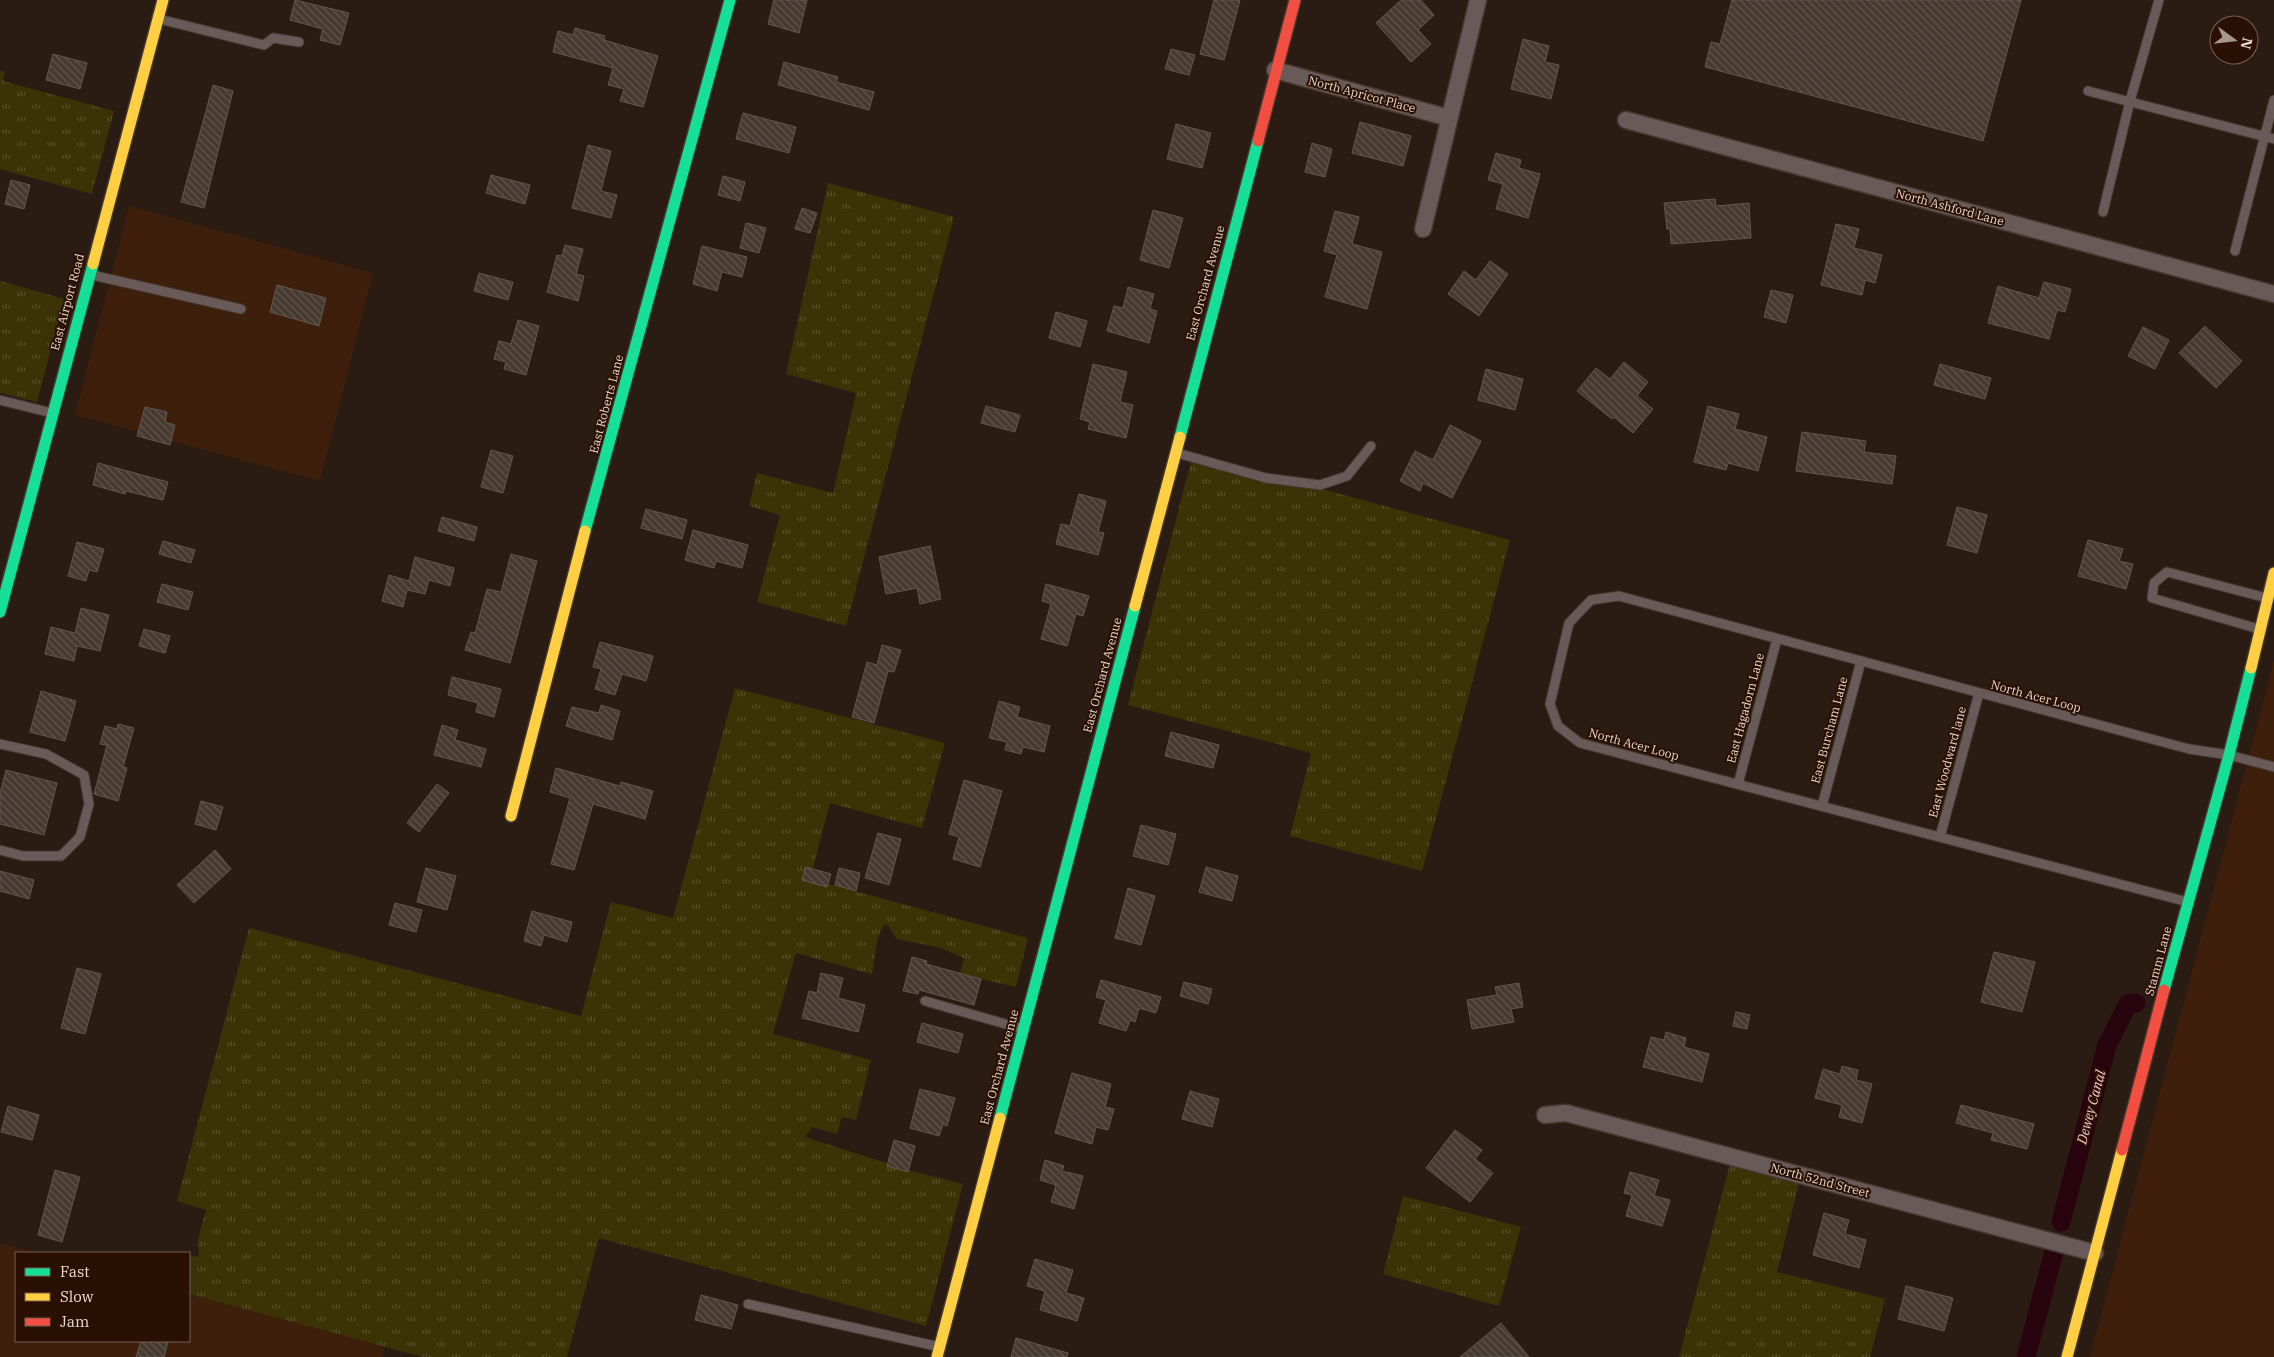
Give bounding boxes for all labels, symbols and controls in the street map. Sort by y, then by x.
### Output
north arrow [2209,15,2259,65]
text: N [2236,36,2257,51]
street label: North Apricot Place [1307,72,1417,116]
street label: North Ashford Lane [1894,185,2006,229]
street label: East Orchard Avenue [1182,224,1228,342]
street label: East Airport Road [47,252,87,352]
street label: East Roberts Lane [586,353,626,455]
street label: East Orchard Avenue [1079,616,1125,734]
street label: East Hagadorn Lane [1723,651,1767,765]
street label: East Burcham Lane [1808,675,1850,785]
street label: North Acer Loop [1989,677,2083,715]
street label: East Woodward lane [1925,705,1969,819]
street label: North Acer Loop [1587,725,1681,763]
street label: Stamm Lane [2142,925,2174,997]
street label: East Orchard Avenue [976,1008,1022,1126]
water label: Dewey Canal [2072,1067,2110,1147]
street label: North 52nd Street [1769,1160,1871,1200]
legend [15,1252,190,1342]
text: Fast [60,1262,90,1281]
text: Slow [60,1287,94,1306]
text: Jam [60,1312,89,1331]

